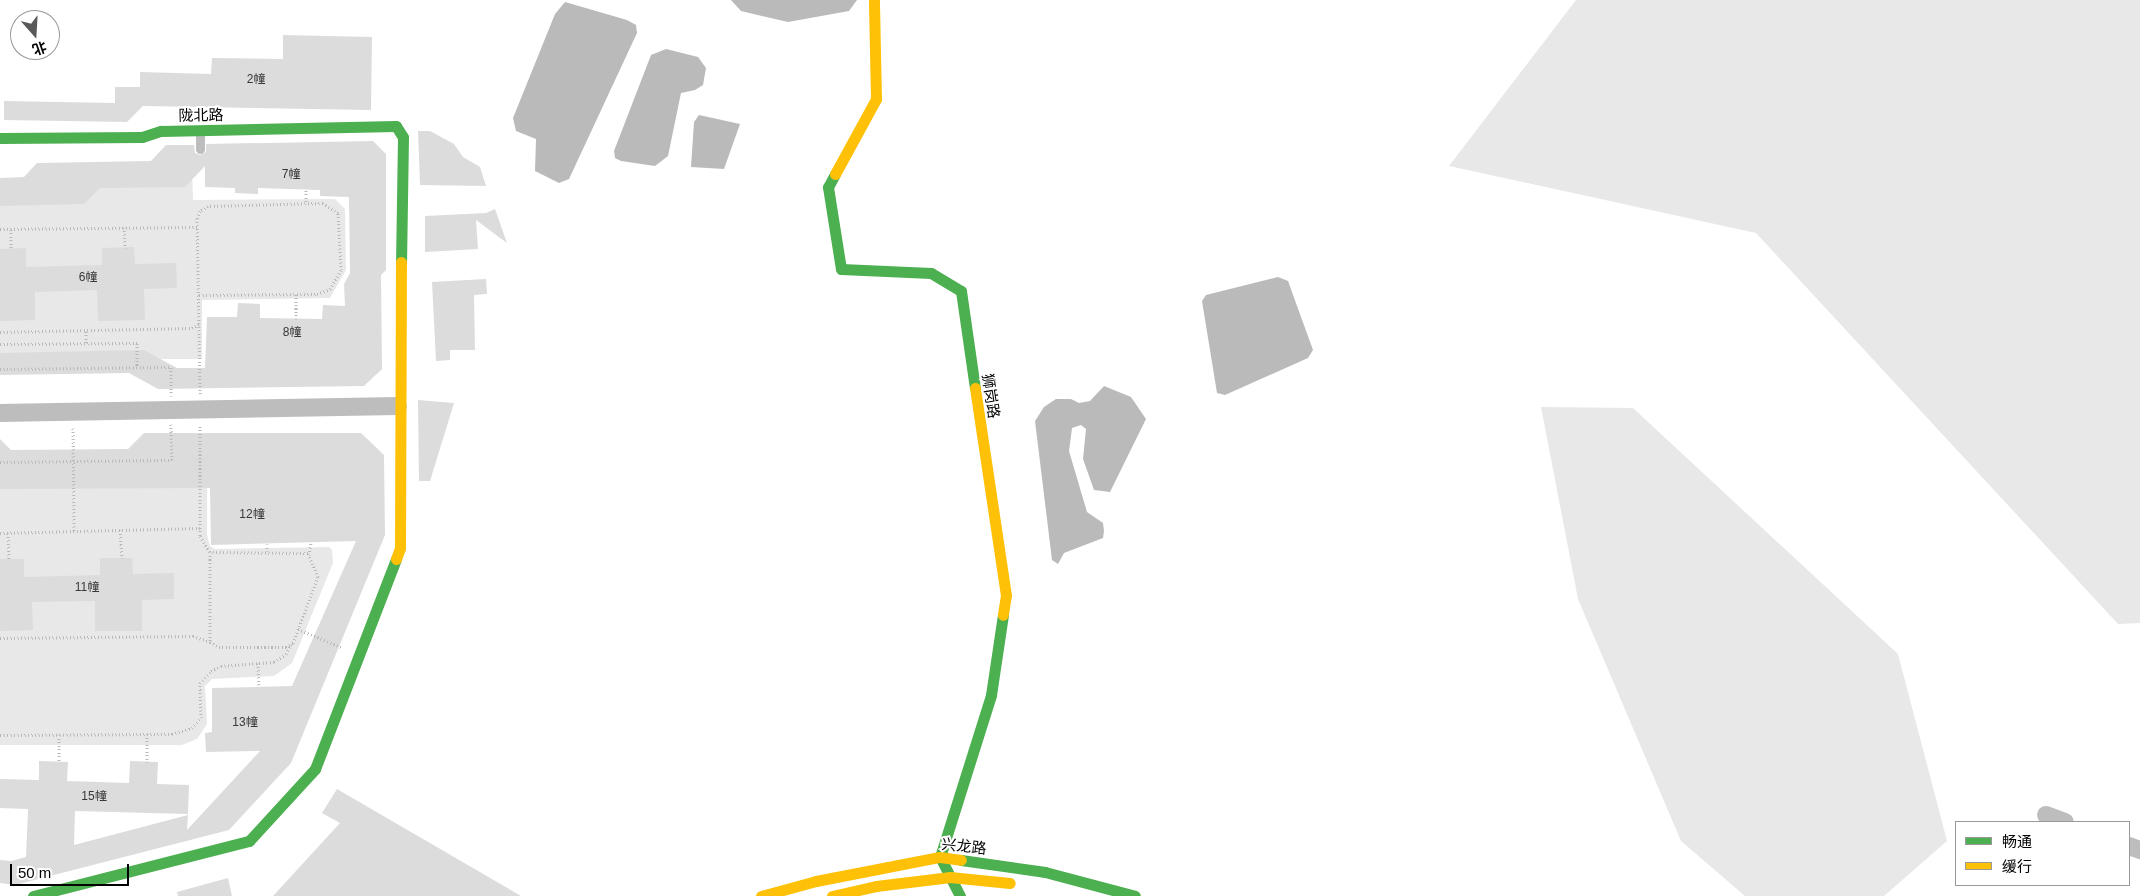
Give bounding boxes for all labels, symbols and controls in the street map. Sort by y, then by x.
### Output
north arrow [10,10,60,60]
text: 北 [30,38,49,58]
house number: 2幢 [247,73,265,87]
street label: 陇北路 [178,106,224,124]
house number: 7幢 [282,168,300,182]
house number: 6幢 [79,271,97,285]
house number: 8幢 [283,326,301,340]
street label: 狮岗路 [979,372,1003,420]
house number: 12幢 [239,508,265,522]
house number: 11幢 [75,581,99,595]
house number: 13幢 [232,716,258,730]
house number: 15幢 [81,790,107,804]
legend [1955,821,2130,886]
text: 畅通 [2002,833,2032,850]
street label: 兴龙路 [941,835,987,857]
scale bar [12,854,131,886]
text: 缓行 [2002,858,2032,875]
text: 50 m [18,864,51,881]

